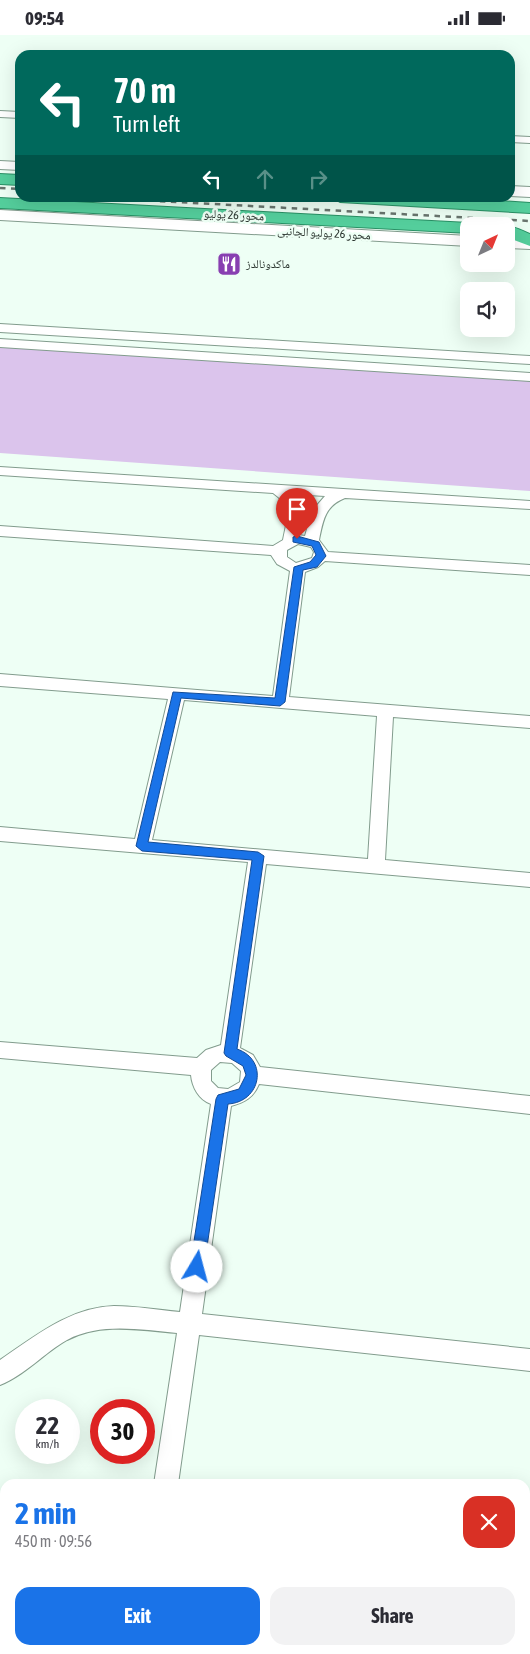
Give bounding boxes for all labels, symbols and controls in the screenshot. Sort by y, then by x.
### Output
text: 09:54 [25,7,64,29]
icon: left [30,70,95,135]
text: 70 m [113,70,176,110]
text: Turn left [113,111,180,137]
icon: left [198,165,226,193]
icon: ahead [251,165,279,193]
icon: right [304,165,332,193]
street label: محور 26 يوليو [203,206,265,224]
north arrow [460,217,515,273]
map controls [460,217,515,337]
street label: محور 26 يوليو الجانبى [277,224,371,243]
restaurant icon: ماكدونالدز [216,251,242,277]
place label: ماكدونالدز [245,257,290,271]
button: sound [460,282,515,337]
pin [276,488,318,539]
icon: arrive [283,495,311,523]
position arrow [170,1240,222,1292]
speed limit sign: 30 [90,1399,155,1464]
text: 22 [36,1411,59,1439]
text: km/h [36,1437,59,1451]
text: 2 min [15,1496,76,1530]
button: close [463,1496,515,1548]
text: 450 m · 09:56 [15,1532,92,1550]
button: Exit [15,1587,260,1645]
button: Share [270,1587,515,1645]

